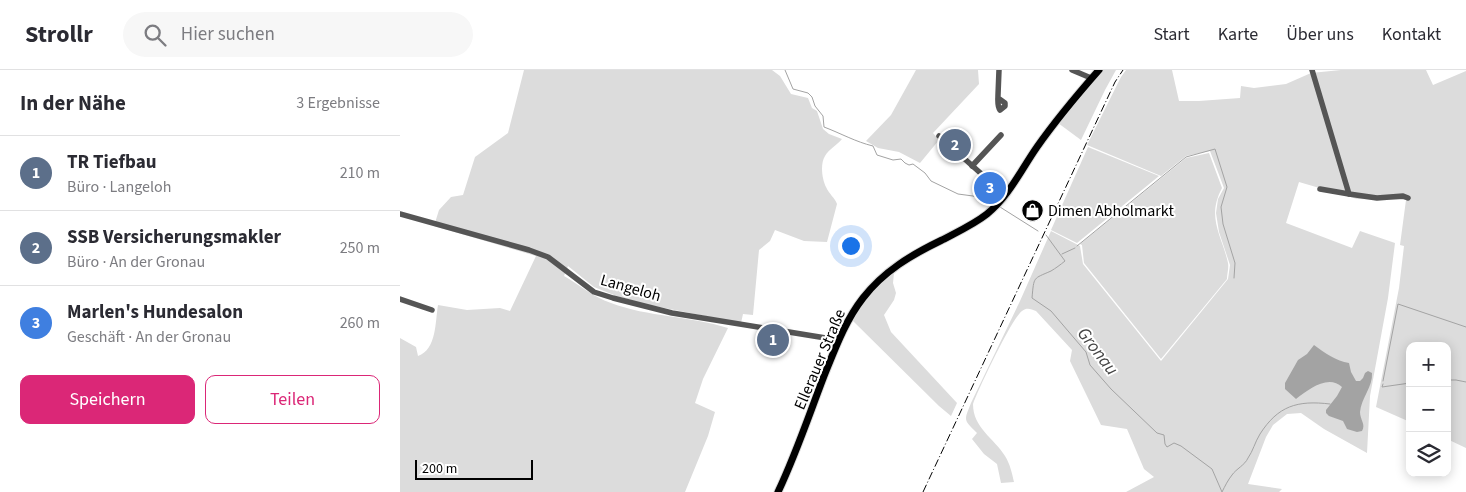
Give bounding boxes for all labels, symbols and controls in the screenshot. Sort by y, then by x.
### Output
search box [123,12,473,57]
text: Strollr [25,17,93,52]
icon: search [141,21,169,49]
text: Hier suchen [181,21,275,48]
text: Start [1153,22,1190,47]
text: Karte [1218,22,1258,47]
text: Über uns [1286,22,1354,47]
text: Kontakt [1382,22,1441,47]
text: In der Nähe [20,88,126,118]
text: 3 Ergebnisse [296,92,380,114]
pin: 2 [939,126,971,164]
text: TR Tiefbau [67,149,157,176]
text: 1 [32,162,40,184]
text: 210 m [340,162,380,184]
pin: 3 [974,169,1006,207]
text: Büro · Langeloh [67,176,171,198]
shop icon: Dimen Abholmarkt [1020,198,1044,222]
place label: Dimen Abholmarkt [1048,200,1174,222]
text: SSB Versicherungsmakler [67,224,281,251]
your location [838,233,864,259]
text: 2 [32,237,40,259]
text: 250 m [340,237,380,259]
text: Büro · An der Gronau [67,251,205,273]
street label: Langeloh [598,269,663,307]
text: Marlen's Hundesalon [67,299,243,326]
street label: Ellerauer Straße [789,306,851,413]
text: 3 [32,312,40,334]
text: 260 m [340,312,380,334]
pin: 1 [757,321,789,359]
water label: Gronau [1071,322,1124,381]
text: Geschäft · An der Gronau [67,326,231,348]
map controls [1406,342,1451,477]
button: + [1406,342,1451,387]
button: Speichern [20,375,195,424]
button: Teilen [205,375,380,424]
button: − [1406,387,1451,432]
button: layers [1406,432,1451,477]
scale bar [415,457,532,480]
text: 200 m [422,459,457,479]

